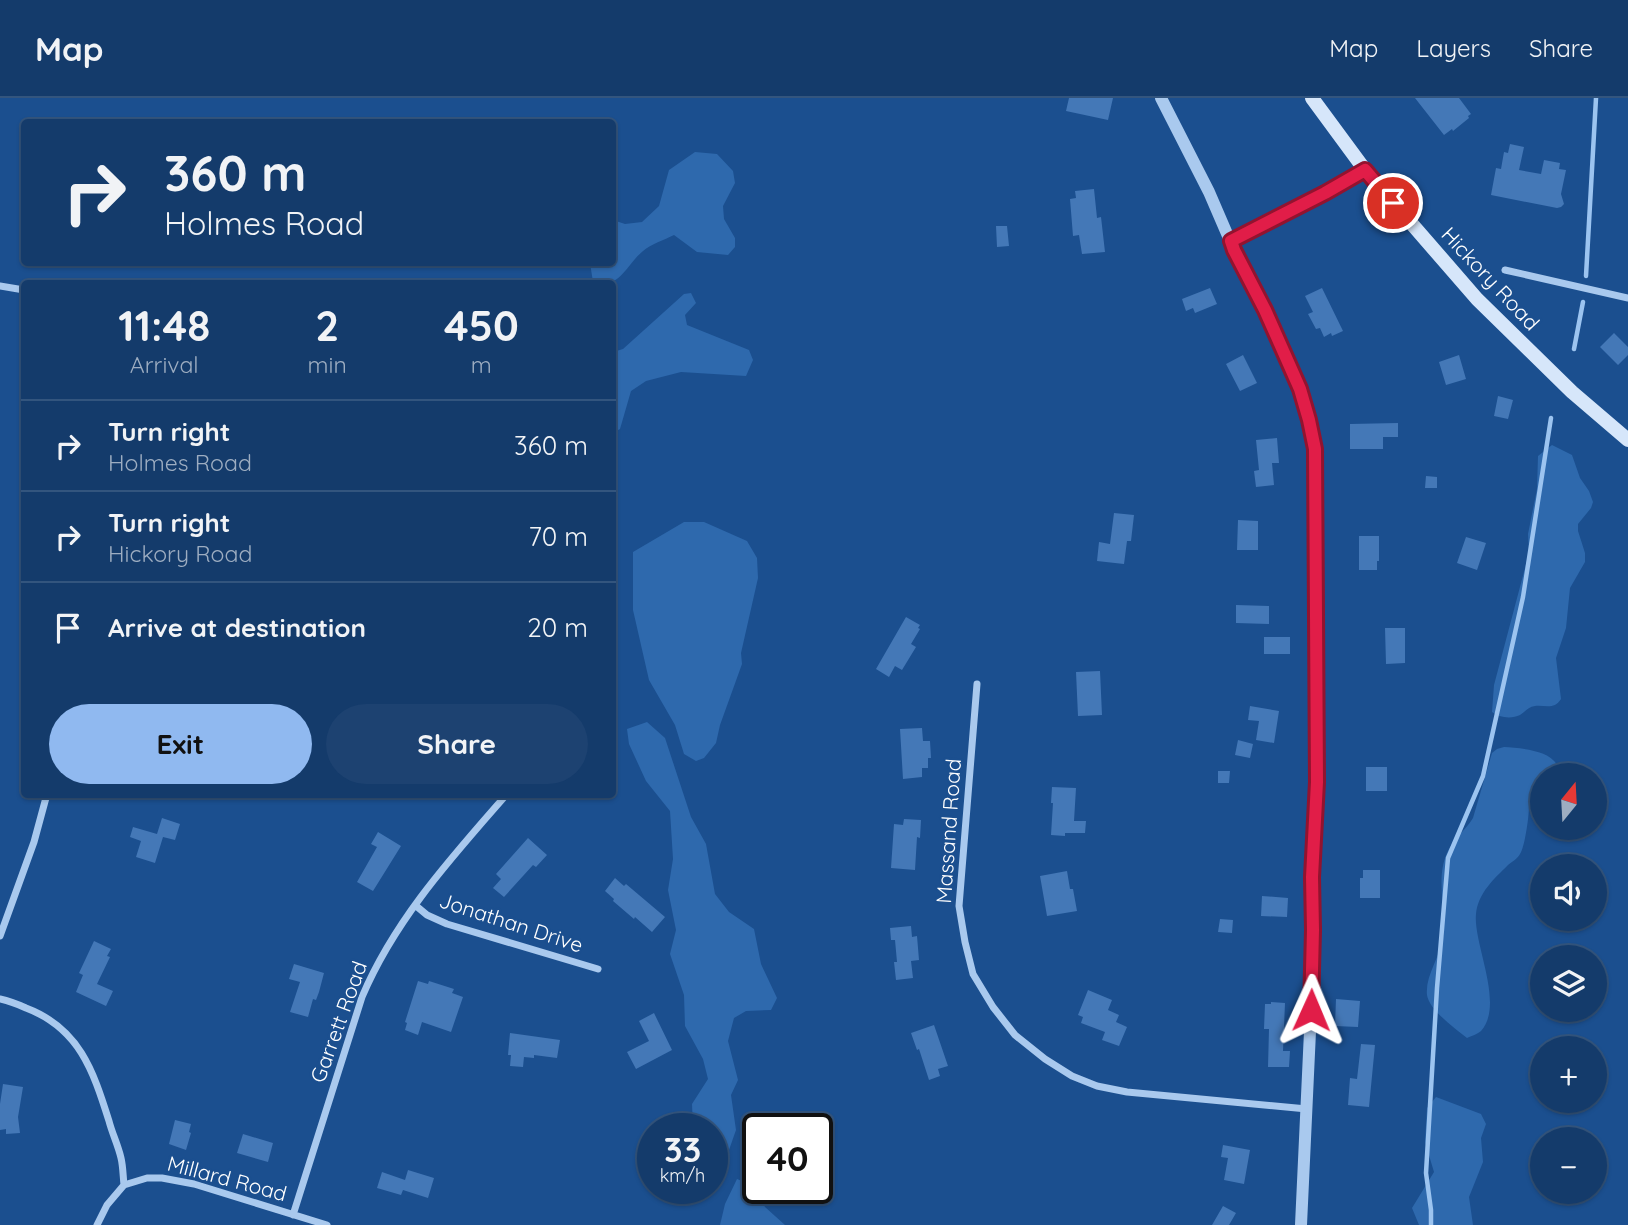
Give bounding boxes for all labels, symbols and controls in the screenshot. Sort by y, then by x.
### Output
text: Map [35,28,103,69]
text: Map [1329,33,1378,63]
text: Layers [1416,33,1491,63]
text: Share [1529,33,1593,63]
text: 360 m [164,142,306,203]
icon: right [49,147,140,238]
pin [1363,173,1423,233]
icon: arrive [1374,184,1412,222]
text: Holmes Road [164,203,364,243]
street label: Hickory Road [1436,221,1545,335]
text: 11:48 [118,299,210,352]
text: 2 [315,299,339,352]
text: 450 [444,299,519,352]
text: Arrival [130,350,199,379]
text: min [307,350,347,379]
text: m [471,350,492,379]
text: Turn right [108,415,230,448]
icon: right [49,427,87,465]
text: 360 m [514,429,588,462]
text: Holmes Road [108,448,252,477]
text: Turn right [108,506,230,539]
icon: right [49,518,87,556]
text: 70 m [528,520,588,553]
text: Hickory Road [108,539,252,568]
icon: arrive [49,609,87,647]
text: Arrive at destination [108,611,366,644]
text: 20 m [527,611,588,644]
button: Exit [49,704,312,784]
button: Share [326,704,588,784]
street label: Massand Road [930,758,966,904]
north arrow [1530,763,1606,840]
map controls [1530,763,1607,1204]
button: sound [1530,854,1607,931]
street label: Jonathan Drive [436,887,587,958]
button: layers [1530,945,1607,1022]
street label: Garrett Road [304,957,372,1086]
position arrow [1274,973,1348,1047]
button: + [1530,1036,1607,1113]
speed limit sign: 40 [742,1113,833,1204]
text: 33 [664,1127,701,1171]
button: − [1530,1127,1607,1204]
street label: Millard Road [165,1150,290,1206]
text: km/h [660,1164,705,1187]

